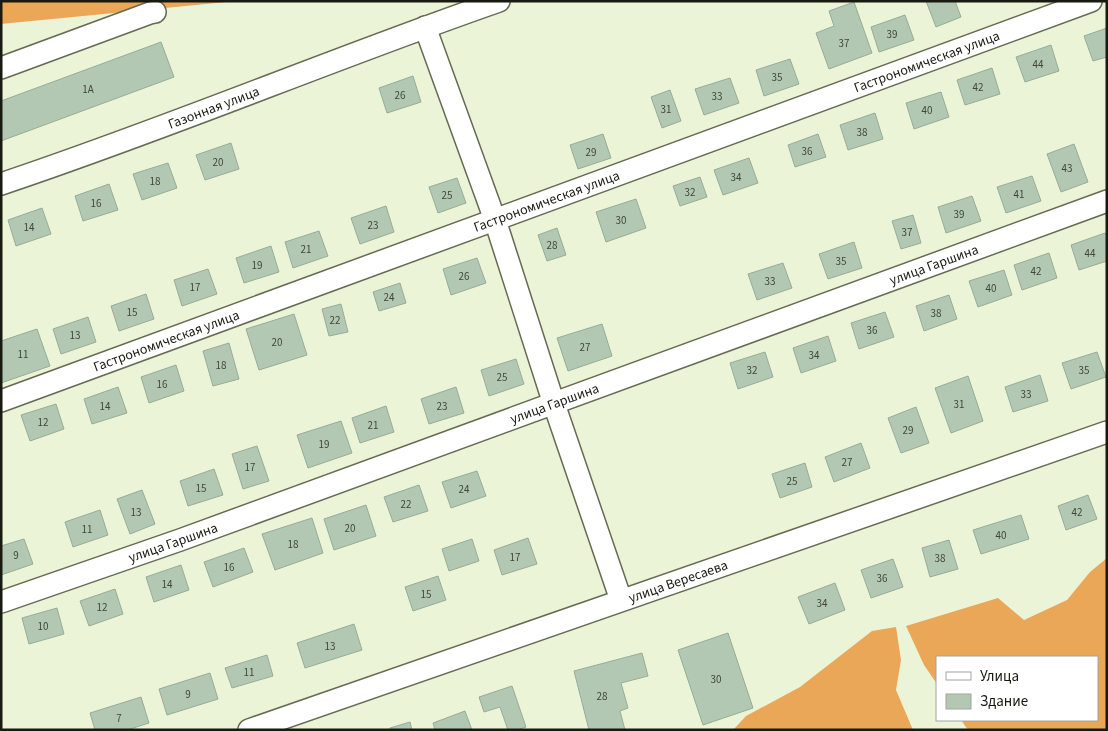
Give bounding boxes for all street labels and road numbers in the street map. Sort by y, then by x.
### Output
street label: Гастрономическая улица [851,26,1003,98]
street label: Газонная улица [165,82,262,135]
street label: Гастрономическая улица [471,166,623,238]
street label: улица Гаршина [887,240,981,291]
street label: Гастрономическая улица [91,305,242,377]
street label: улица Гаршина [507,379,602,429]
street label: улица Гаршина [126,518,221,568]
street label: улица Вересаева [626,555,731,608]

